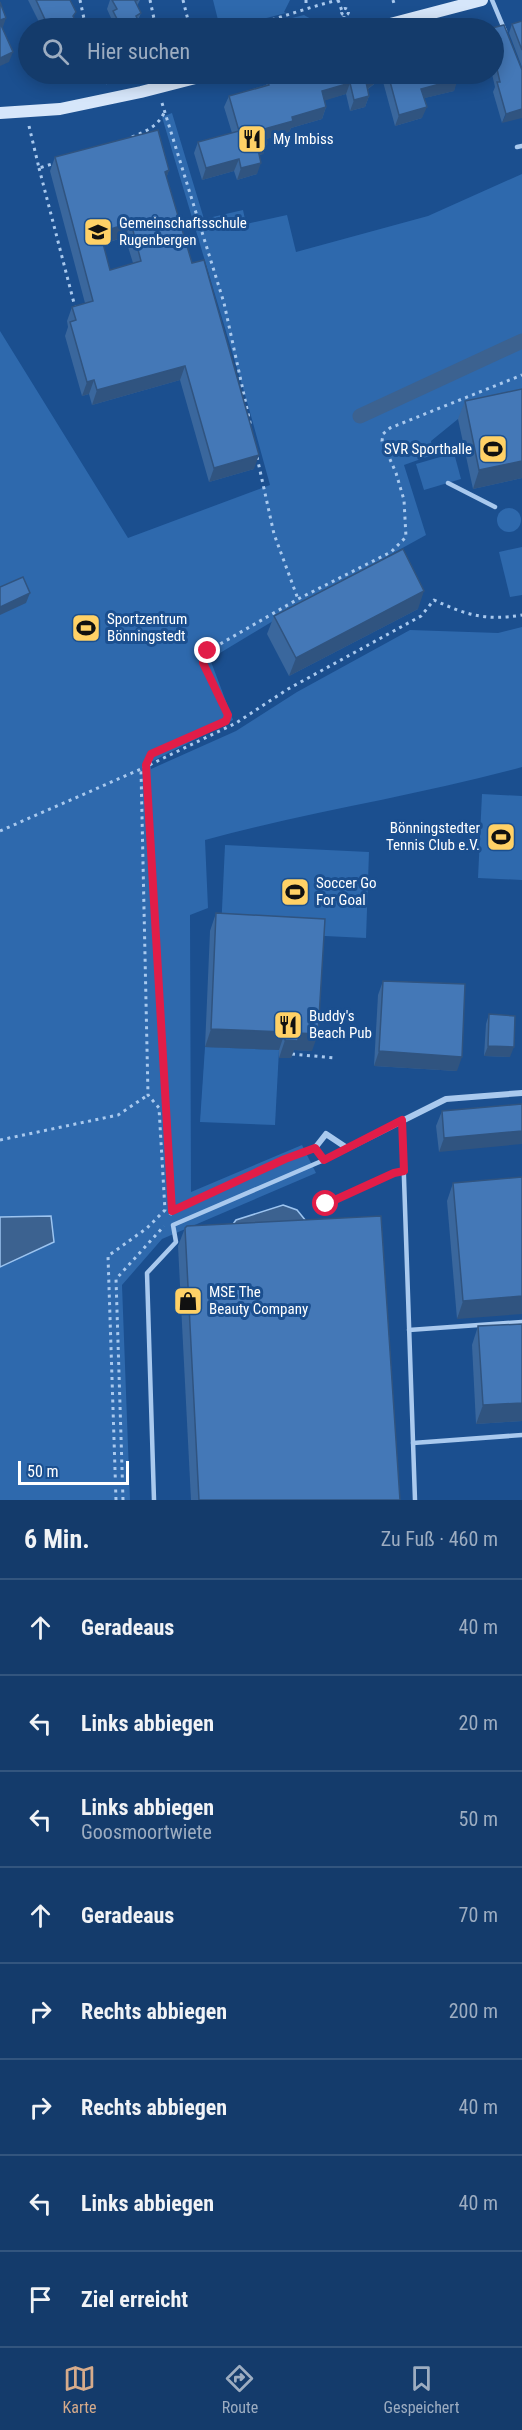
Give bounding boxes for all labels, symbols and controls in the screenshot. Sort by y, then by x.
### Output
search box [18,18,504,84]
icon: search [39,35,72,68]
text: Hier suchen [87,39,190,64]
restaurant icon: My Imbiss [236,123,268,155]
place label: My Imbiss [273,130,334,148]
place label: Gemeinschaftsschule Rugenbergen [119,214,247,249]
school or university icon: Gemeinschaftsschule Rugenbergen [82,216,114,248]
sports icon: SVR Sporthalle [477,433,509,465]
place label: SVR Sporthalle [384,440,472,458]
place label: Sportzentrum Bönningstedt [107,610,187,645]
sports icon: Sportzentrum Bönningstedt [70,612,102,644]
route end [194,637,220,663]
place label: Bönningstedter Tennis Club e.V. [386,819,480,854]
sports icon: Bönningstedter Tennis Club e.V. [485,821,517,853]
place label: Soccer Go For Goal [316,874,377,909]
sports icon: Soccer Go For Goal [279,876,311,908]
place label: Buddy's Beach Pub [309,1007,372,1042]
restaurant icon: Buddy's Beach Pub [272,1009,304,1041]
route start [312,1190,338,1216]
place label: MSE The Beauty Company [209,1283,308,1318]
shop icon: MSE The Beauty Company [172,1285,204,1317]
scale bar [18,1458,129,1486]
text: 50 m [27,1462,59,1481]
text: 6 Min. [24,1524,90,1554]
text: Zu Fuß · 460 m [381,1527,498,1551]
icon: ahead [24,1611,57,1644]
text: Geradeaus [81,1615,174,1640]
text: 40 m [459,1615,498,1639]
icon: left [24,1707,57,1740]
text: Links abbiegen [81,1711,214,1736]
text: 20 m [459,1711,498,1735]
text: Links abbiegen [81,1795,214,1820]
icon: left [24,1803,57,1836]
text: 50 m [459,1807,498,1831]
text: Goosmoortwiete [81,1820,212,1844]
icon: ahead [24,1899,57,1932]
text: Geradeaus [81,1903,174,1928]
text: 70 m [459,1903,498,1927]
icon: right [24,1995,57,2028]
text: Rechts abbiegen [81,1999,227,2024]
text: 200 m [449,1999,498,2023]
icon: right [24,2091,57,2124]
text: Rechts abbiegen [81,2095,227,2120]
text: 40 m [459,2095,498,2119]
icon: left [24,2187,57,2220]
text: Links abbiegen [81,2191,214,2216]
text: 40 m [459,2191,498,2215]
icon: arrive [24,2283,57,2316]
text: Ziel erreicht [81,2287,188,2312]
tab: Karte [63,2362,97,2417]
tab: Route [222,2362,258,2417]
tab: Gespeichert [383,2362,459,2417]

